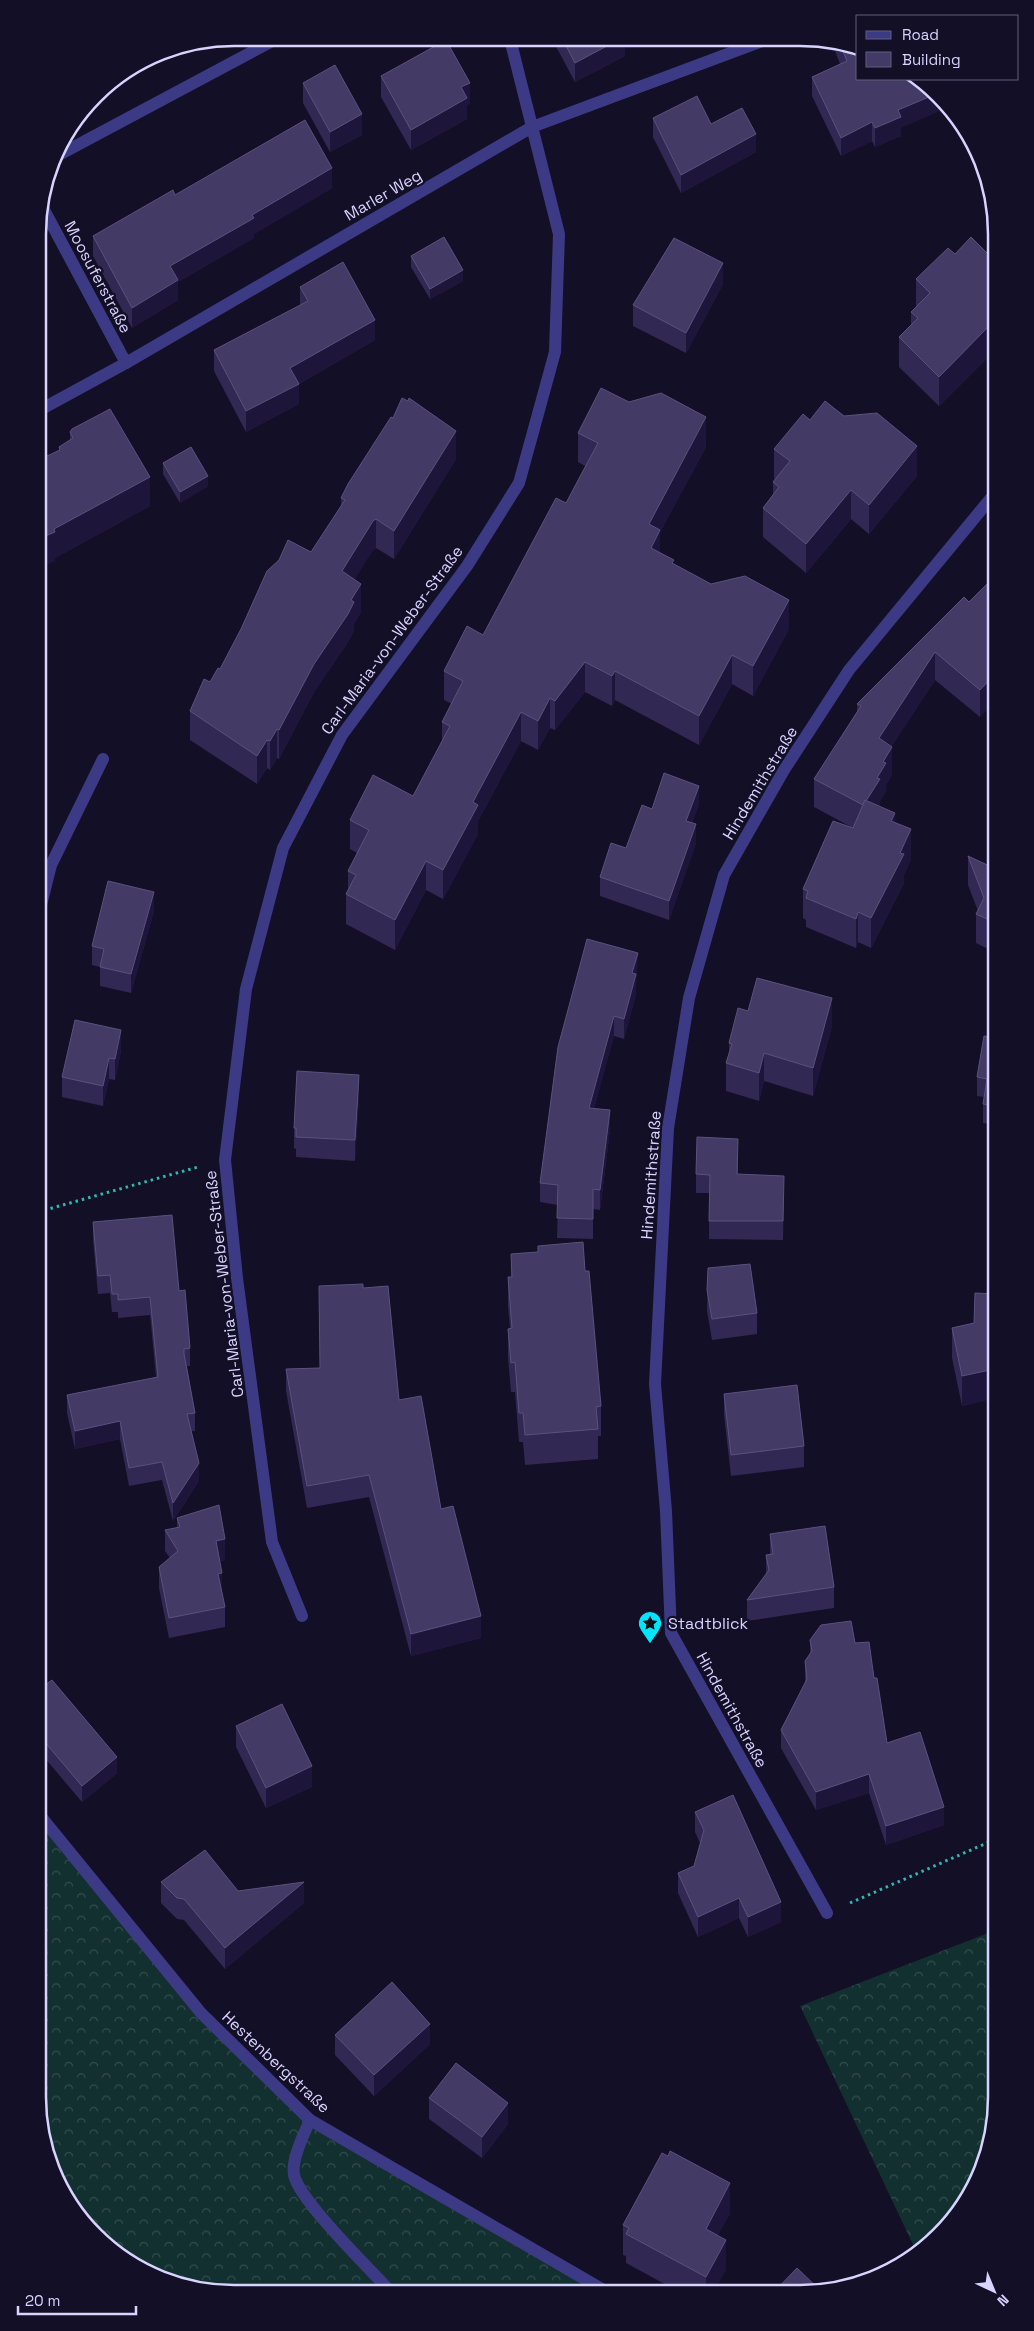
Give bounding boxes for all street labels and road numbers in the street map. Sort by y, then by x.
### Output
street label: Marler Weg [341,164,425,226]
street label: Moosuferstraße [60,217,136,337]
street label: Carl-Maria-von-Weber-Straße [316,541,468,739]
street label: Hindemithstraße [718,722,802,844]
street label: Hindemithstraße [636,1110,666,1240]
street label: Carl-Maria-von-Weber-Straße [200,1169,248,1399]
street label: Hindemithstraße [692,1649,772,1771]
street label: Hestenbergstraße [217,2006,335,2118]

